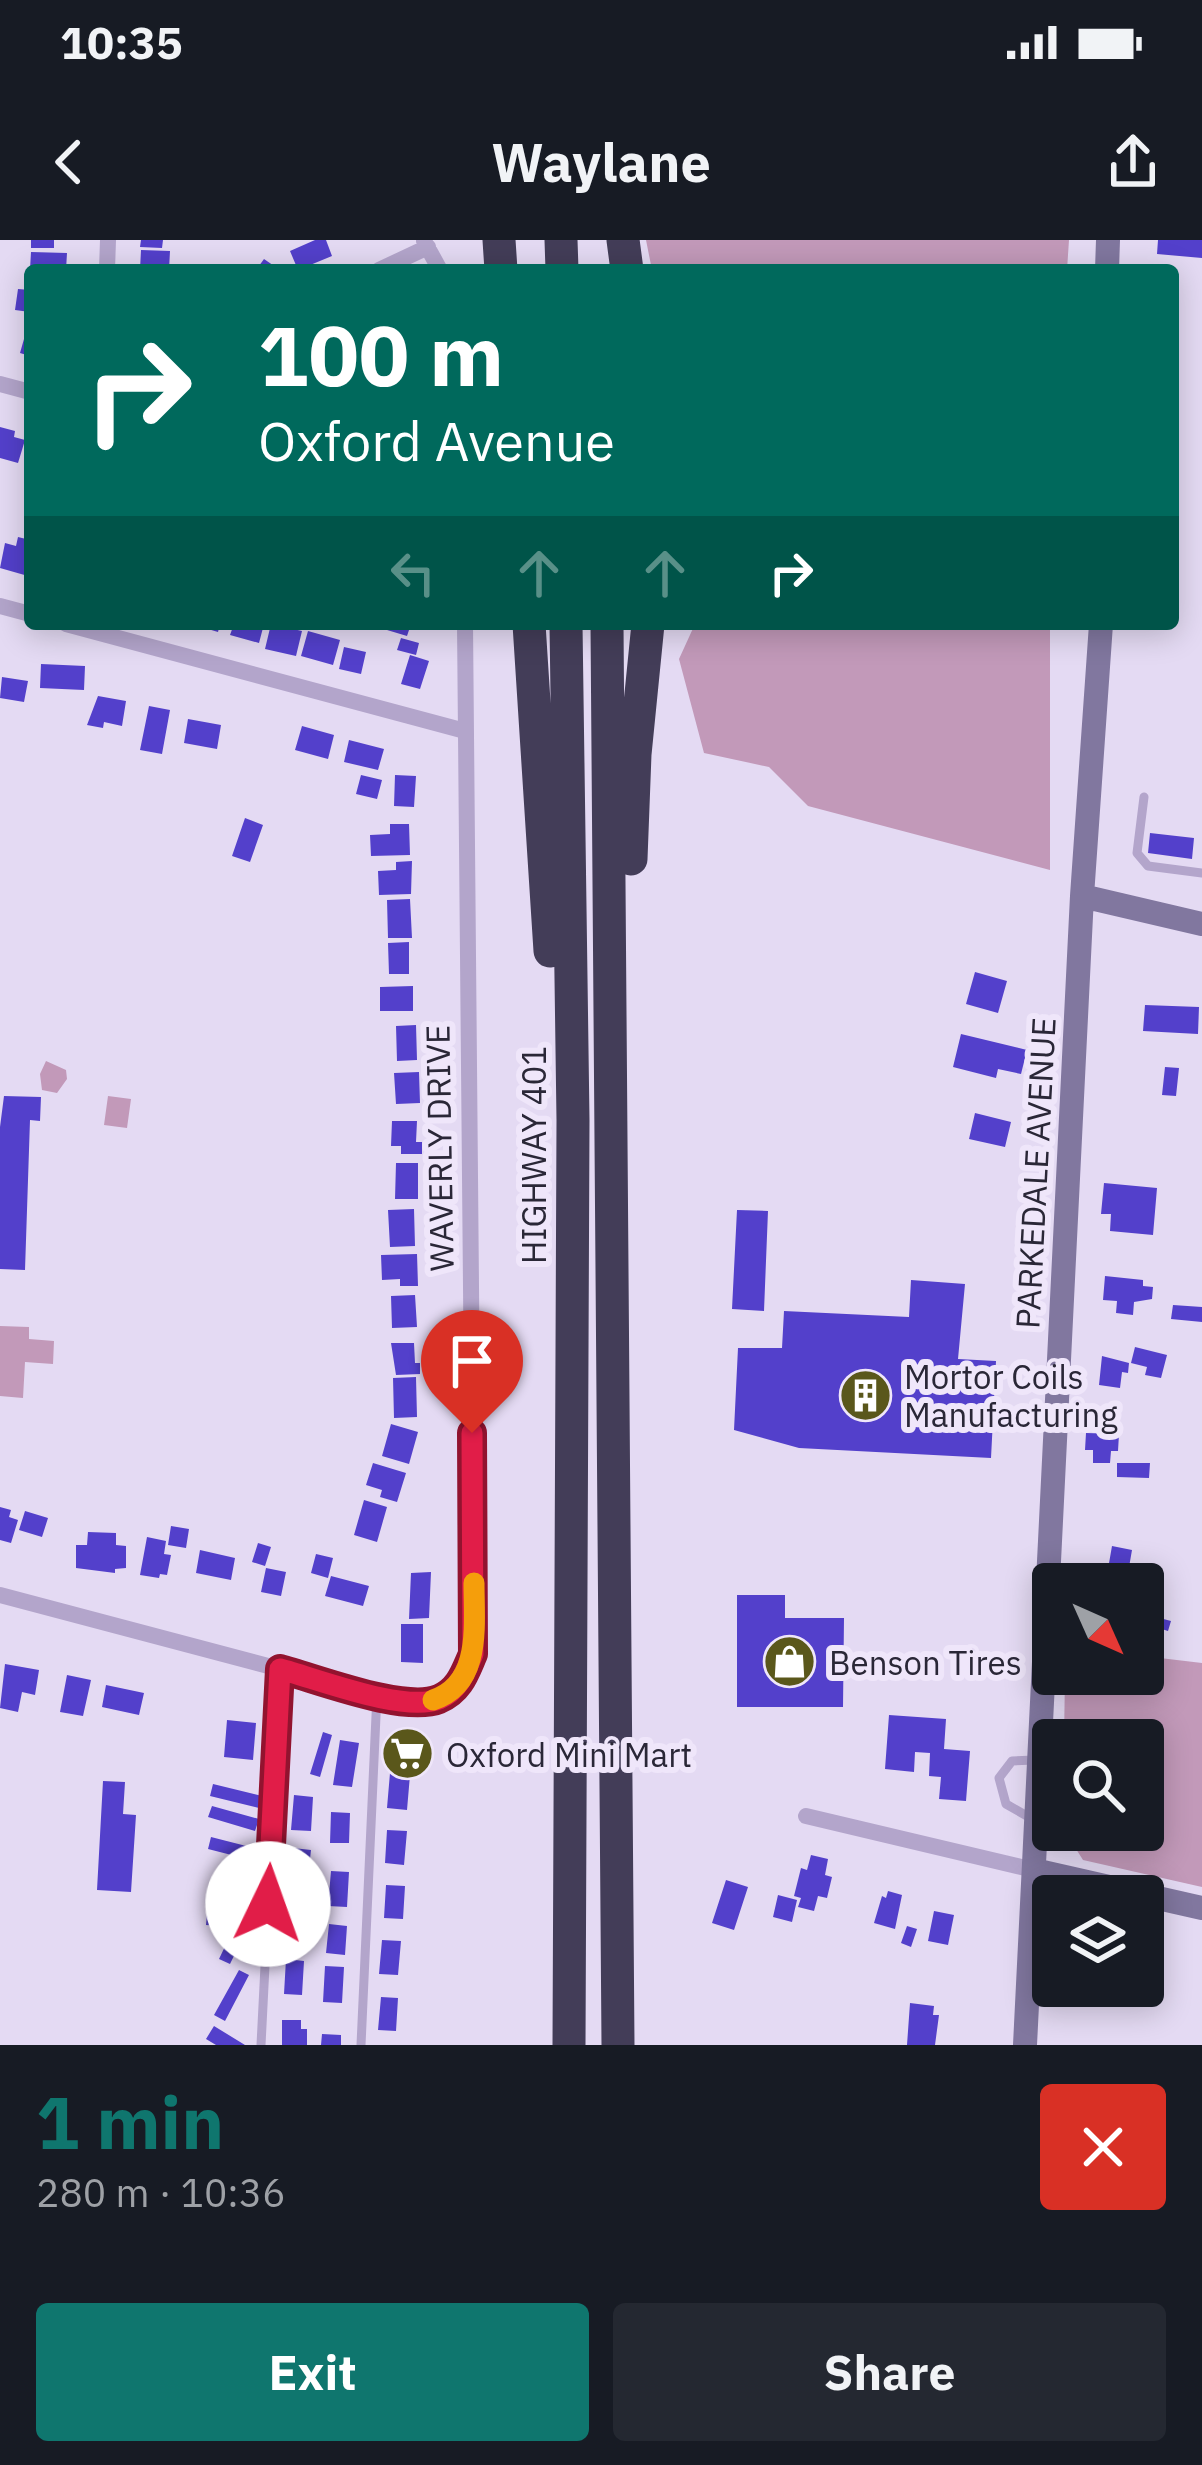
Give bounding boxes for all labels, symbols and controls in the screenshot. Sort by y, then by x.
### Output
text: 10:35 [60,13,183,71]
text: Waylane [491,127,711,197]
icon: back [36,129,102,195]
icon: share [1100,129,1166,195]
text: 100 m [258,300,504,409]
icon: right [60,312,216,468]
text: Oxford Avenue [258,406,615,476]
icon: left [380,540,446,606]
icon: ahead [506,540,572,606]
icon: ahead [632,540,698,606]
icon: right [758,540,824,606]
street label: PARKEDALE AVENUE [1005,1016,1065,1330]
street label: WAVERLY DRIVE [415,1024,463,1272]
street label: HIGHWAY 401 [512,1046,555,1264]
pin [421,1310,523,1433]
icon: arrive [439,1328,505,1394]
place label: Mortor Coils Manufacturing [904,1355,1118,1436]
building icon: Mortor Coils Manufacturing [837,1367,893,1423]
north arrow [1032,1563,1164,1695]
map controls [1032,1563,1164,2007]
shop icon: Benson Tires [762,1634,818,1690]
place label: Benson Tires [829,1641,1022,1684]
button: search [1032,1719,1164,1851]
supermarket icon: Oxford Mini Mart [379,1726,435,1782]
place label: Oxford Mini Mart [446,1733,692,1776]
position arrow [205,1841,331,1967]
button: layers [1032,1875,1164,2007]
text: 1 min [36,2075,224,2169]
button: close [1040,2084,1166,2210]
text: 280 m · 10:36 [36,2167,286,2218]
button: Exit [36,2303,589,2441]
button: Share [613,2303,1166,2441]

